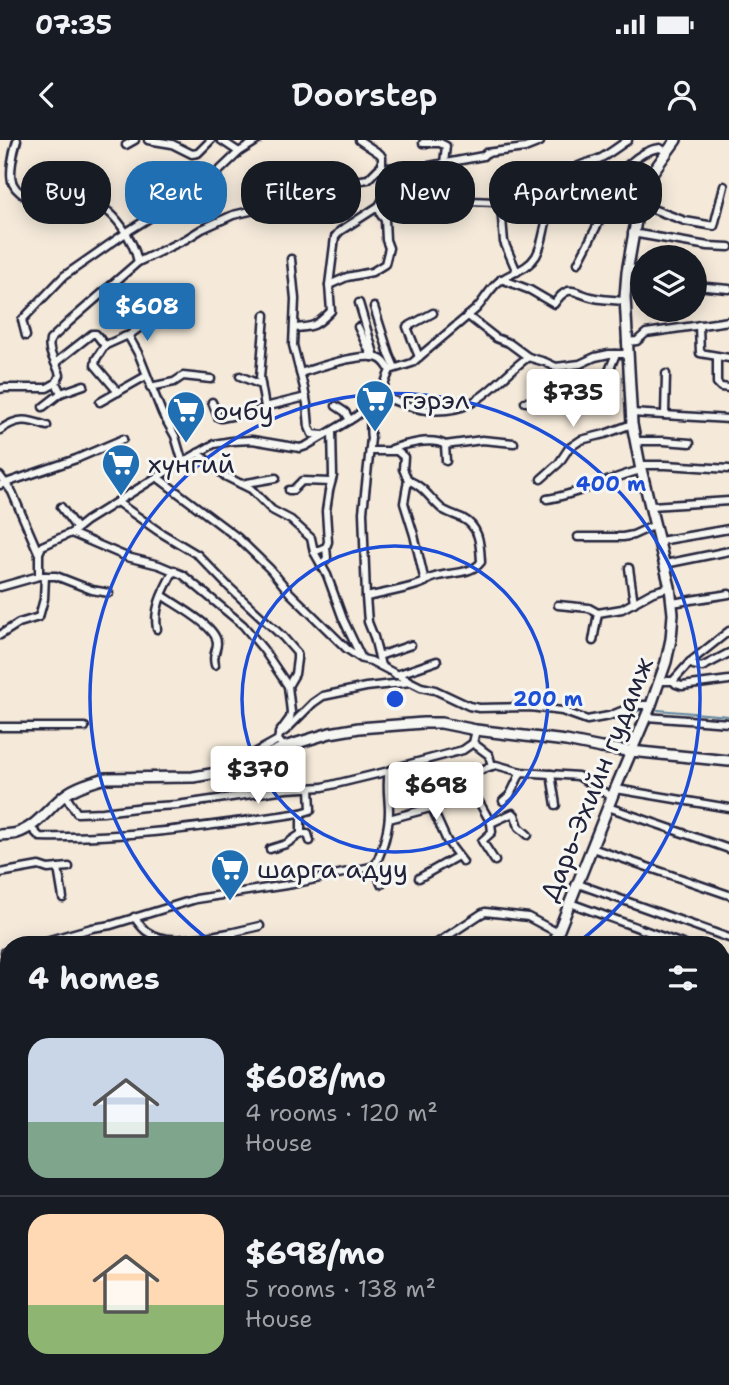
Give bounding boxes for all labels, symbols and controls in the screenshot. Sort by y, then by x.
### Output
text: 07:35 [35,7,112,42]
text: Doorstep [291,73,438,116]
icon: back [28,76,66,114]
icon: person [663,76,701,114]
chip: Buy [21,161,111,224]
chip: Rent [125,161,227,224]
chip: Filters [241,161,361,224]
chip: New [375,161,475,224]
chip: Apartment [489,161,662,224]
map controls [630,245,707,322]
button: layers [630,245,707,322]
pin: $608 [106,284,188,343]
text: $608 [115,291,179,321]
pin: $735 [532,370,614,429]
text: $735 [543,377,603,407]
supermarket icon: гэрэл [354,378,396,433]
place label: гэрэл [402,382,470,417]
supermarket icon: очбу [165,389,207,444]
place label: очбу [213,393,274,428]
supermarket icon: хүнгий [100,442,142,497]
place label: хүнгий [148,446,235,481]
text: 400 m [576,470,646,498]
street label: Дарь-Эхийн гудамж [531,651,661,906]
text: 200 m [513,685,583,713]
centre of rings [383,687,407,711]
pin: $370 [217,746,299,806]
text: $370 [227,754,289,784]
pin: $698 [395,762,477,822]
text: $698 [404,770,468,800]
supermarket icon: шарга адуу [209,847,251,902]
place label: шарга адуу [257,851,408,886]
text: 4 homes [28,958,160,999]
icon: filters [664,959,702,997]
text: $608/mo [245,1057,386,1098]
icon: home [84,1066,168,1150]
text: 4 rooms · 120 m² [245,1098,438,1128]
text: House [245,1128,313,1158]
text: $698/mo [245,1233,385,1274]
icon: home [84,1242,168,1326]
text: 5 rooms · 138 m² [245,1274,436,1304]
text: House [245,1304,313,1334]

